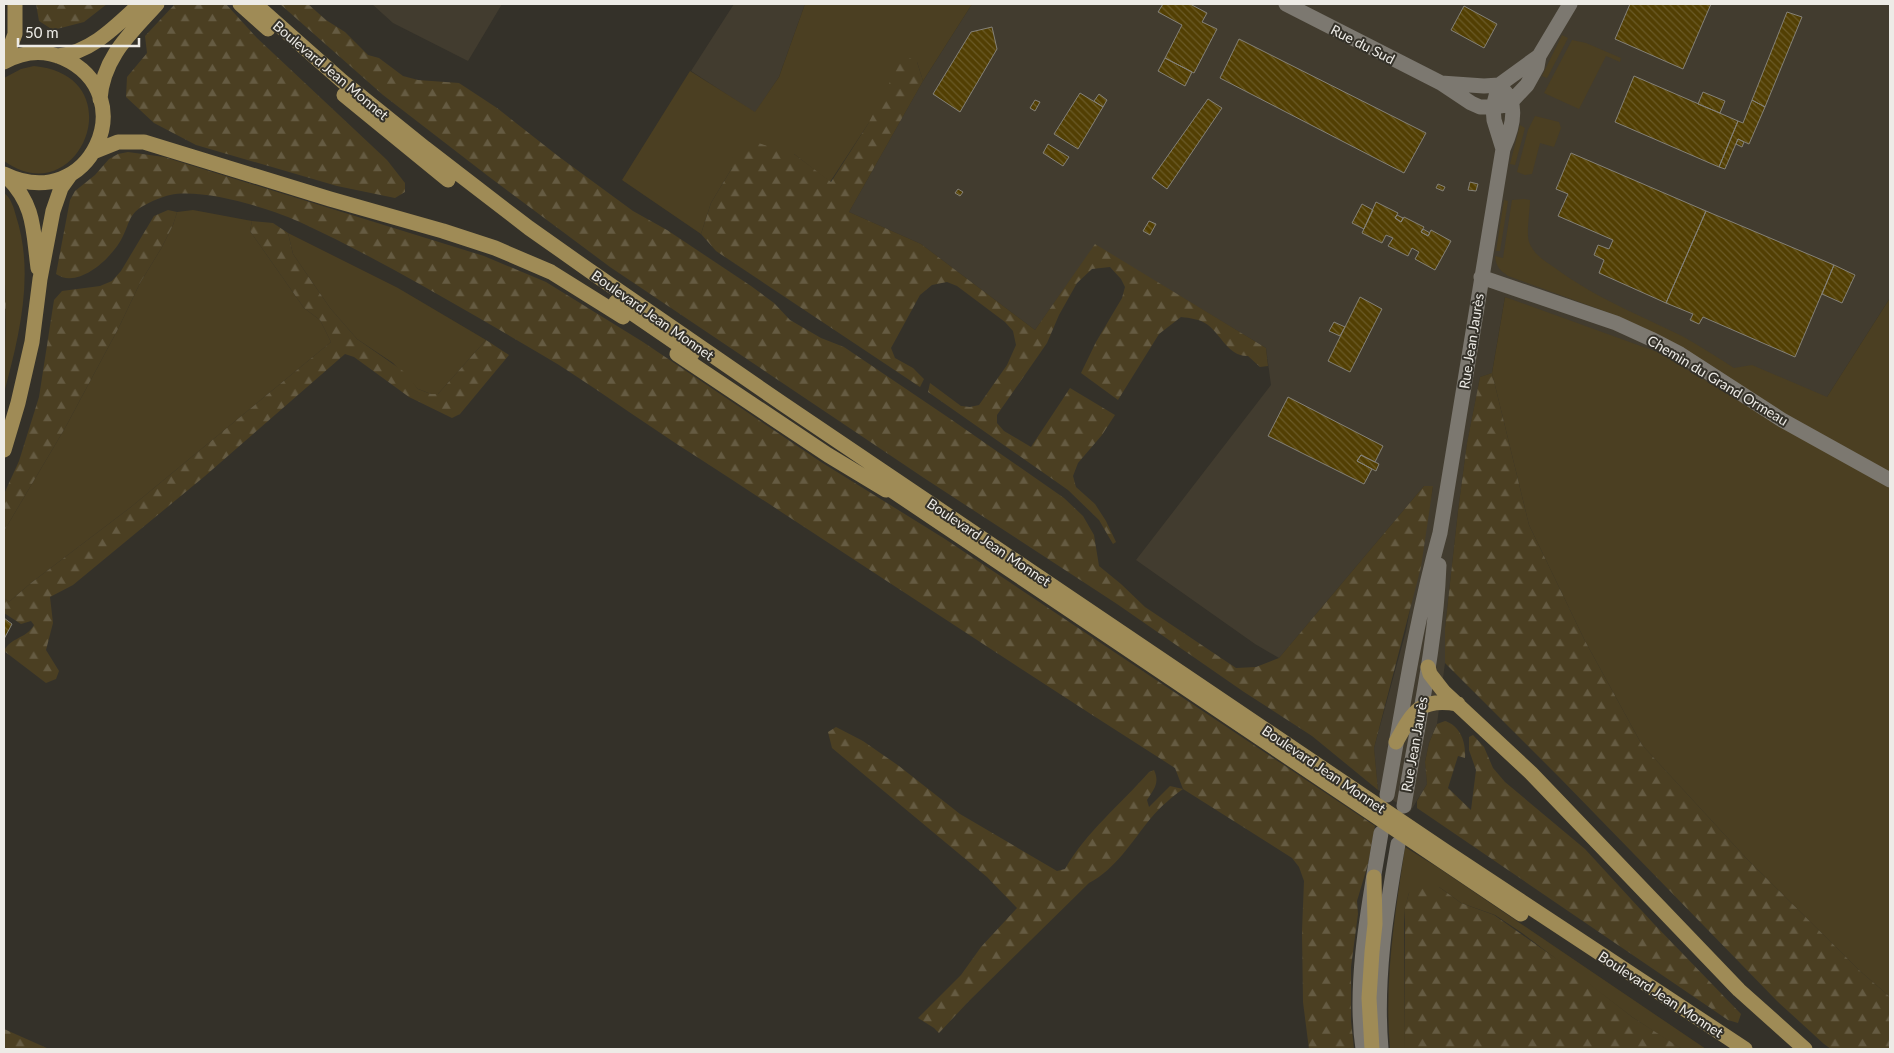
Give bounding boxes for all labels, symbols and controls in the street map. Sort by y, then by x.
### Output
scale bar [18,15,139,47]
street label: Boulevard Jean Monnet [270,17,392,123]
street label: Rue du Sud [1328,21,1398,67]
text: 50 m [25,23,59,41]
street label: Boulevard Jean Monnet [589,266,717,364]
street label: Rue Jean Jaurès [1455,292,1487,390]
street label: Chemin du Grand Ormeau [1645,331,1791,429]
street label: Boulevard Jean Monnet [924,494,1054,590]
street label: Rue Jean Jaurès [1397,695,1431,793]
street label: Boulevard Jean Monnet [1259,721,1389,817]
street label: Boulevard Jean Monnet [1595,947,1727,1041]

